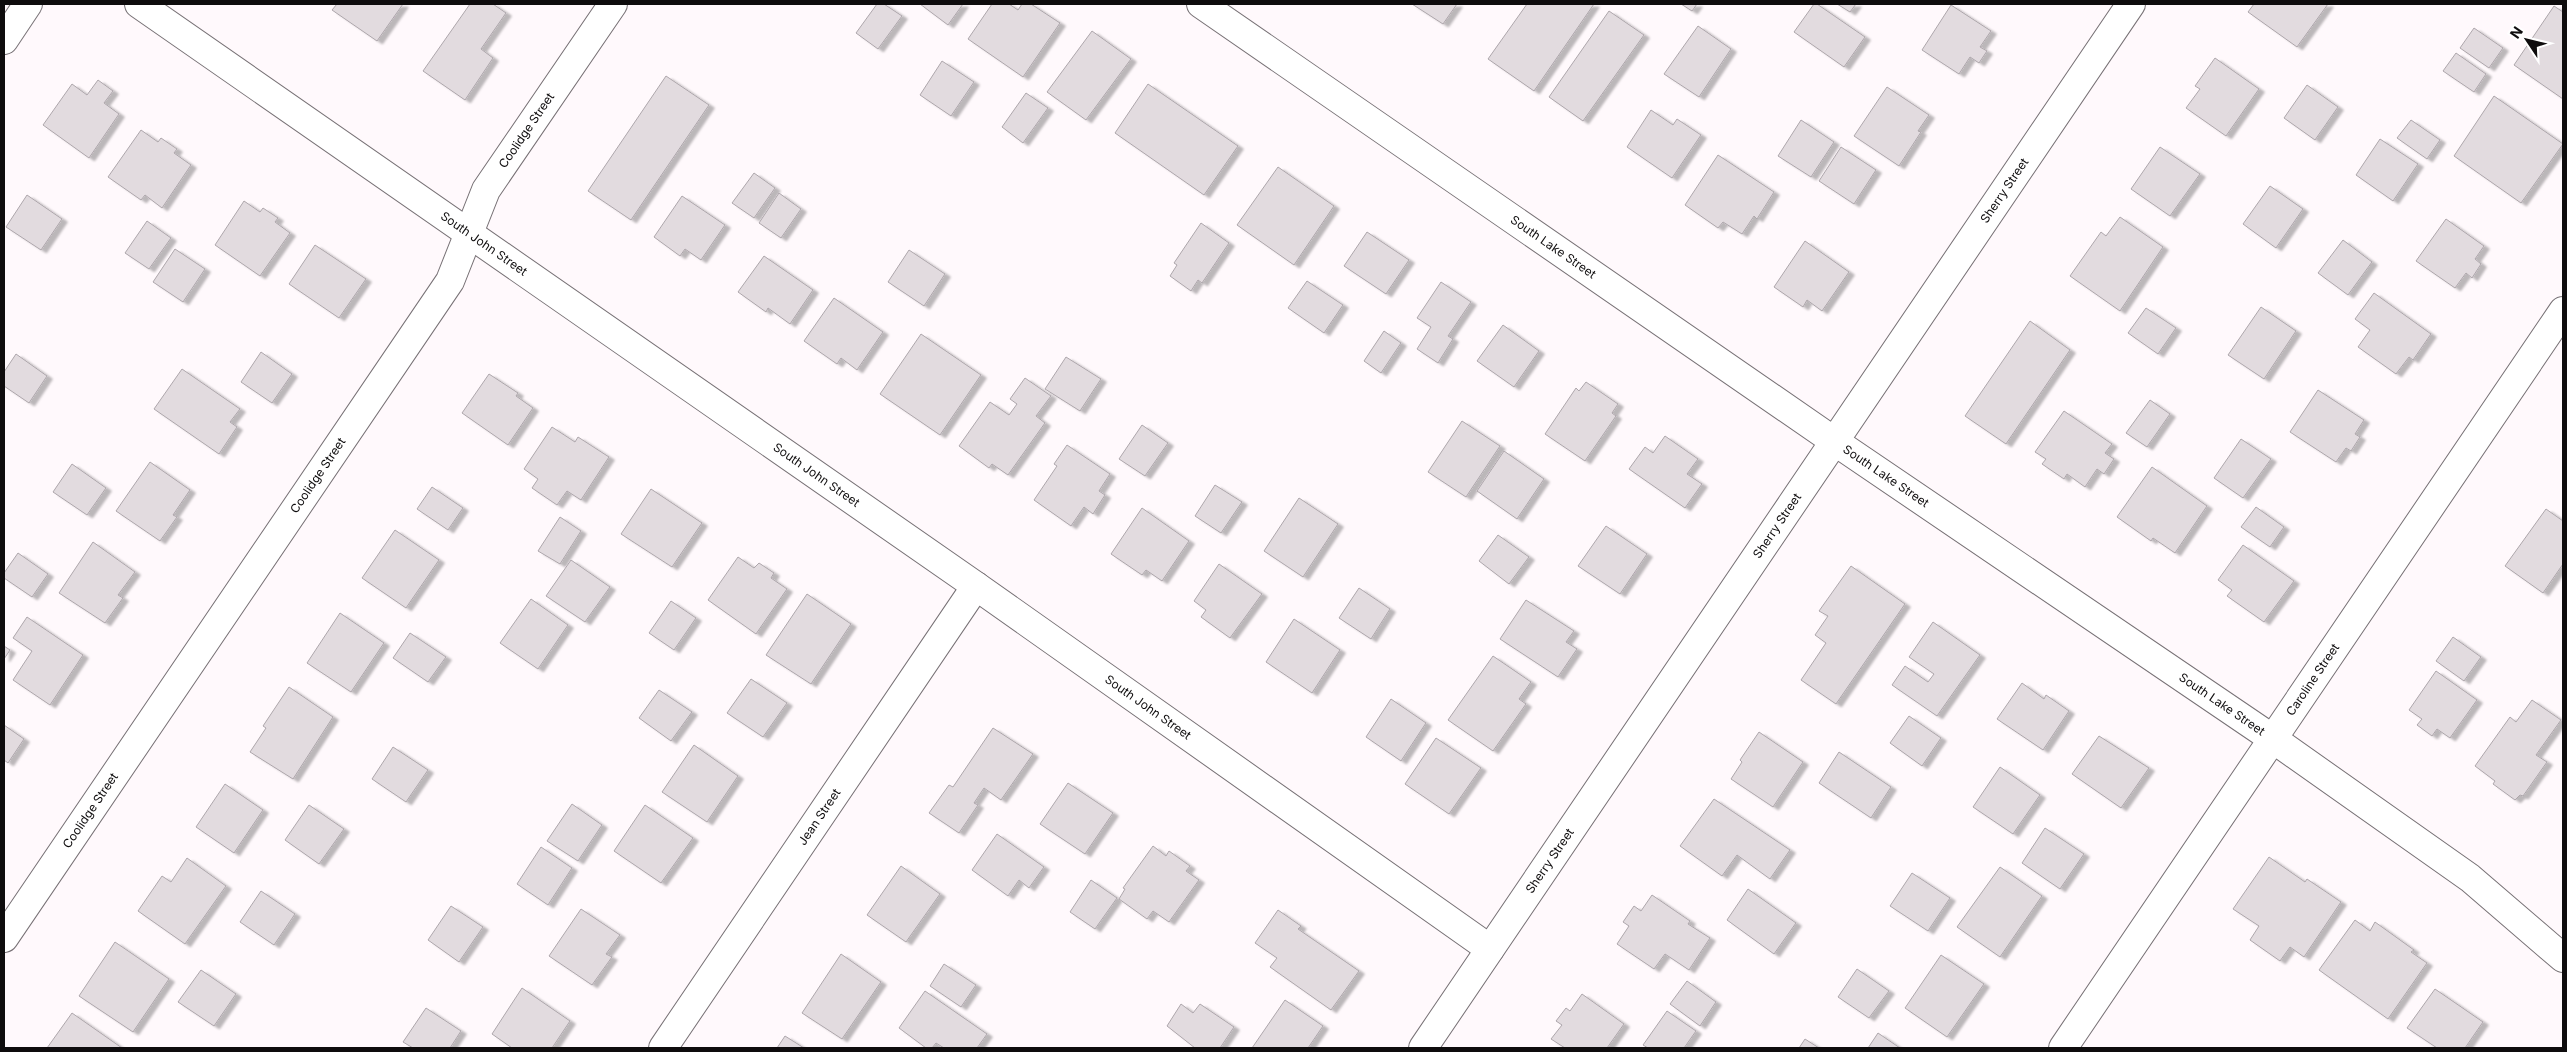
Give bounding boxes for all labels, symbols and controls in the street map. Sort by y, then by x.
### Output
north arrow [2502,15,2552,65]
text: N [2506,23,2526,42]
street label: Coolidge Street [495,90,557,171]
street label: Sherry Street [1977,155,2031,226]
street label: South John Street [438,208,530,279]
street label: South Lake Street [1508,212,1599,282]
street label: Coolidge Street [287,435,349,516]
street label: South John Street [770,439,863,510]
street label: South Lake Street [1840,441,1932,510]
street label: Sherry Street [1749,490,1804,561]
street label: Caroline Street [2283,640,2342,719]
street label: South Lake Street [2176,669,2268,738]
street label: South John Street [1102,672,1194,743]
street label: Coolidge Street [59,770,121,851]
street label: Jean Street [795,786,844,848]
street label: Sherry Street [1522,825,1577,896]

